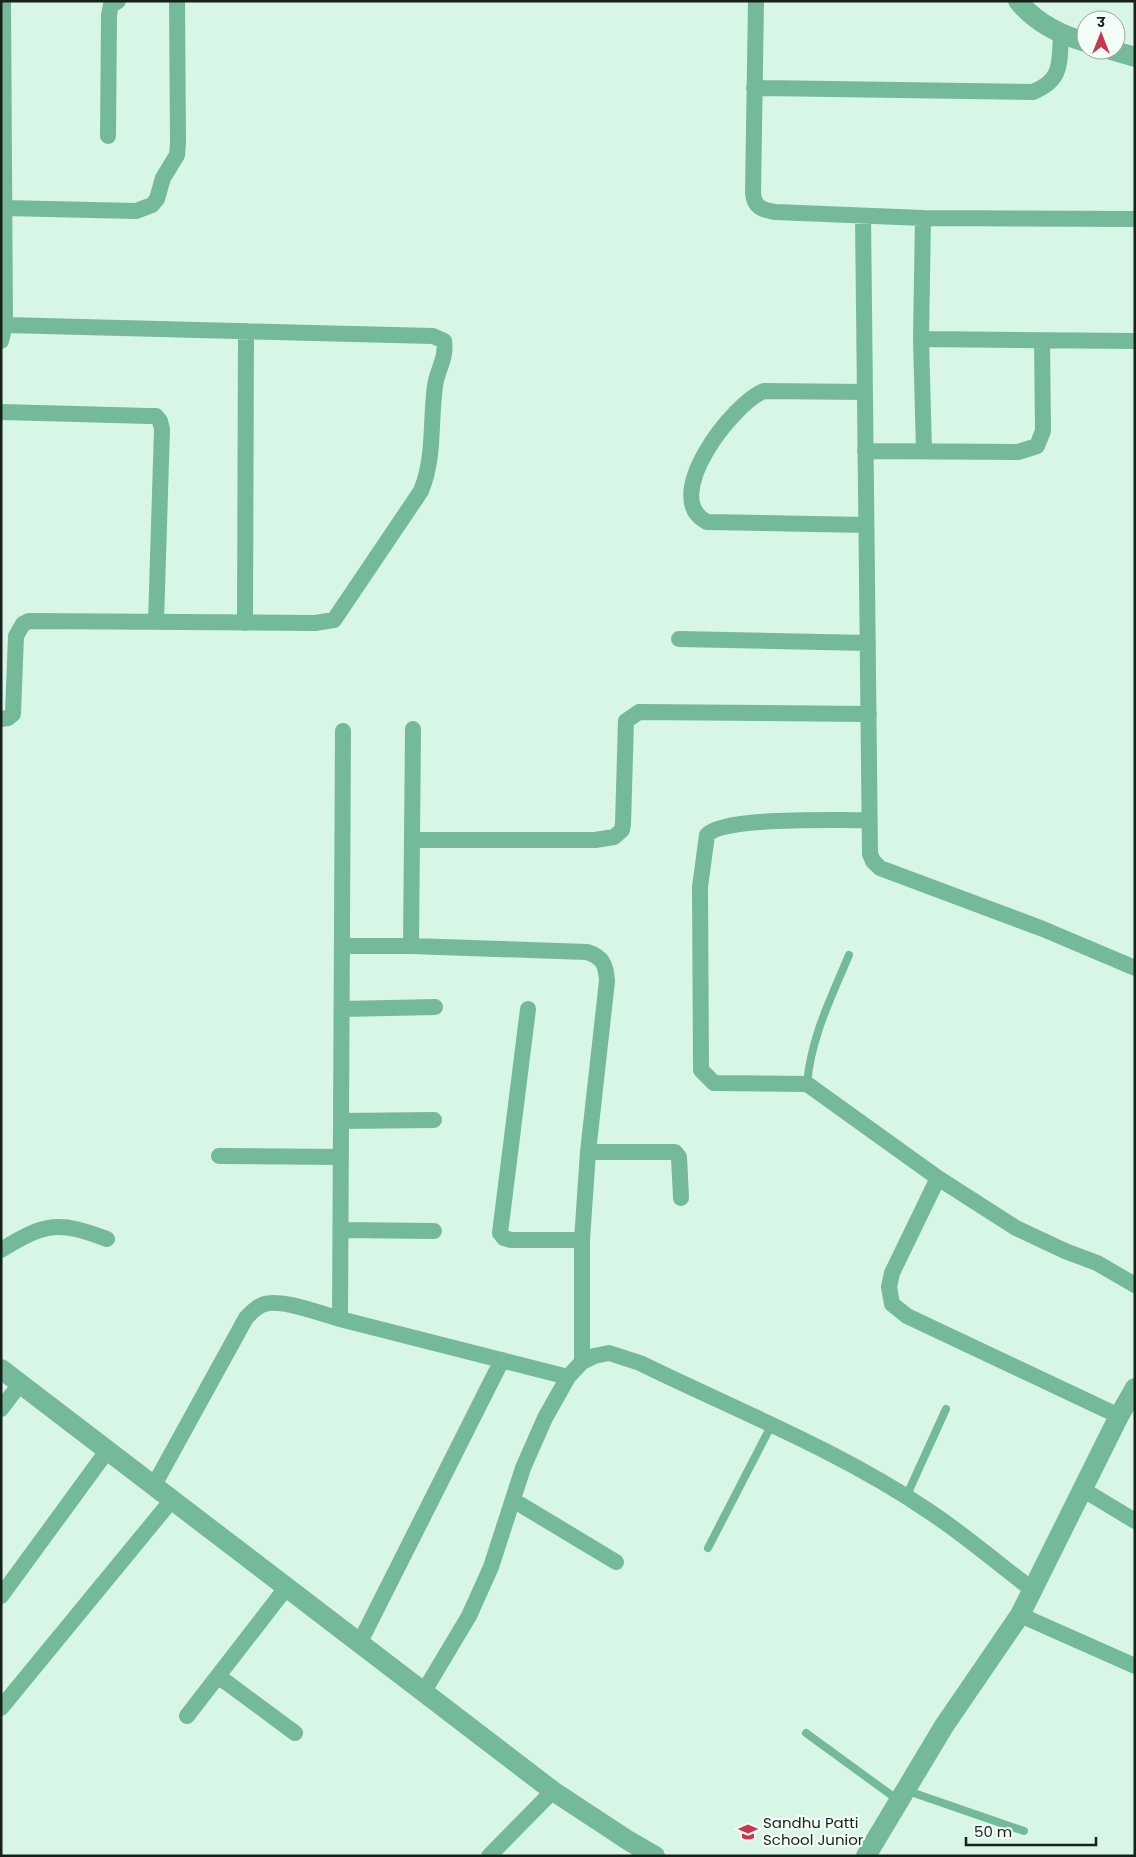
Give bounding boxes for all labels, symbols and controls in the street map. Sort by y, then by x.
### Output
north arrow [1076,10,1126,60]
text: उ [1096,12,1106,32]
place label: Sandhu Patti School Junior [763,1812,864,1850]
scale bar [966,1814,1096,1846]
school or university icon: Sandhu Patti School Junior [737,1821,759,1843]
text: 50 m [974,1821,1012,1842]

